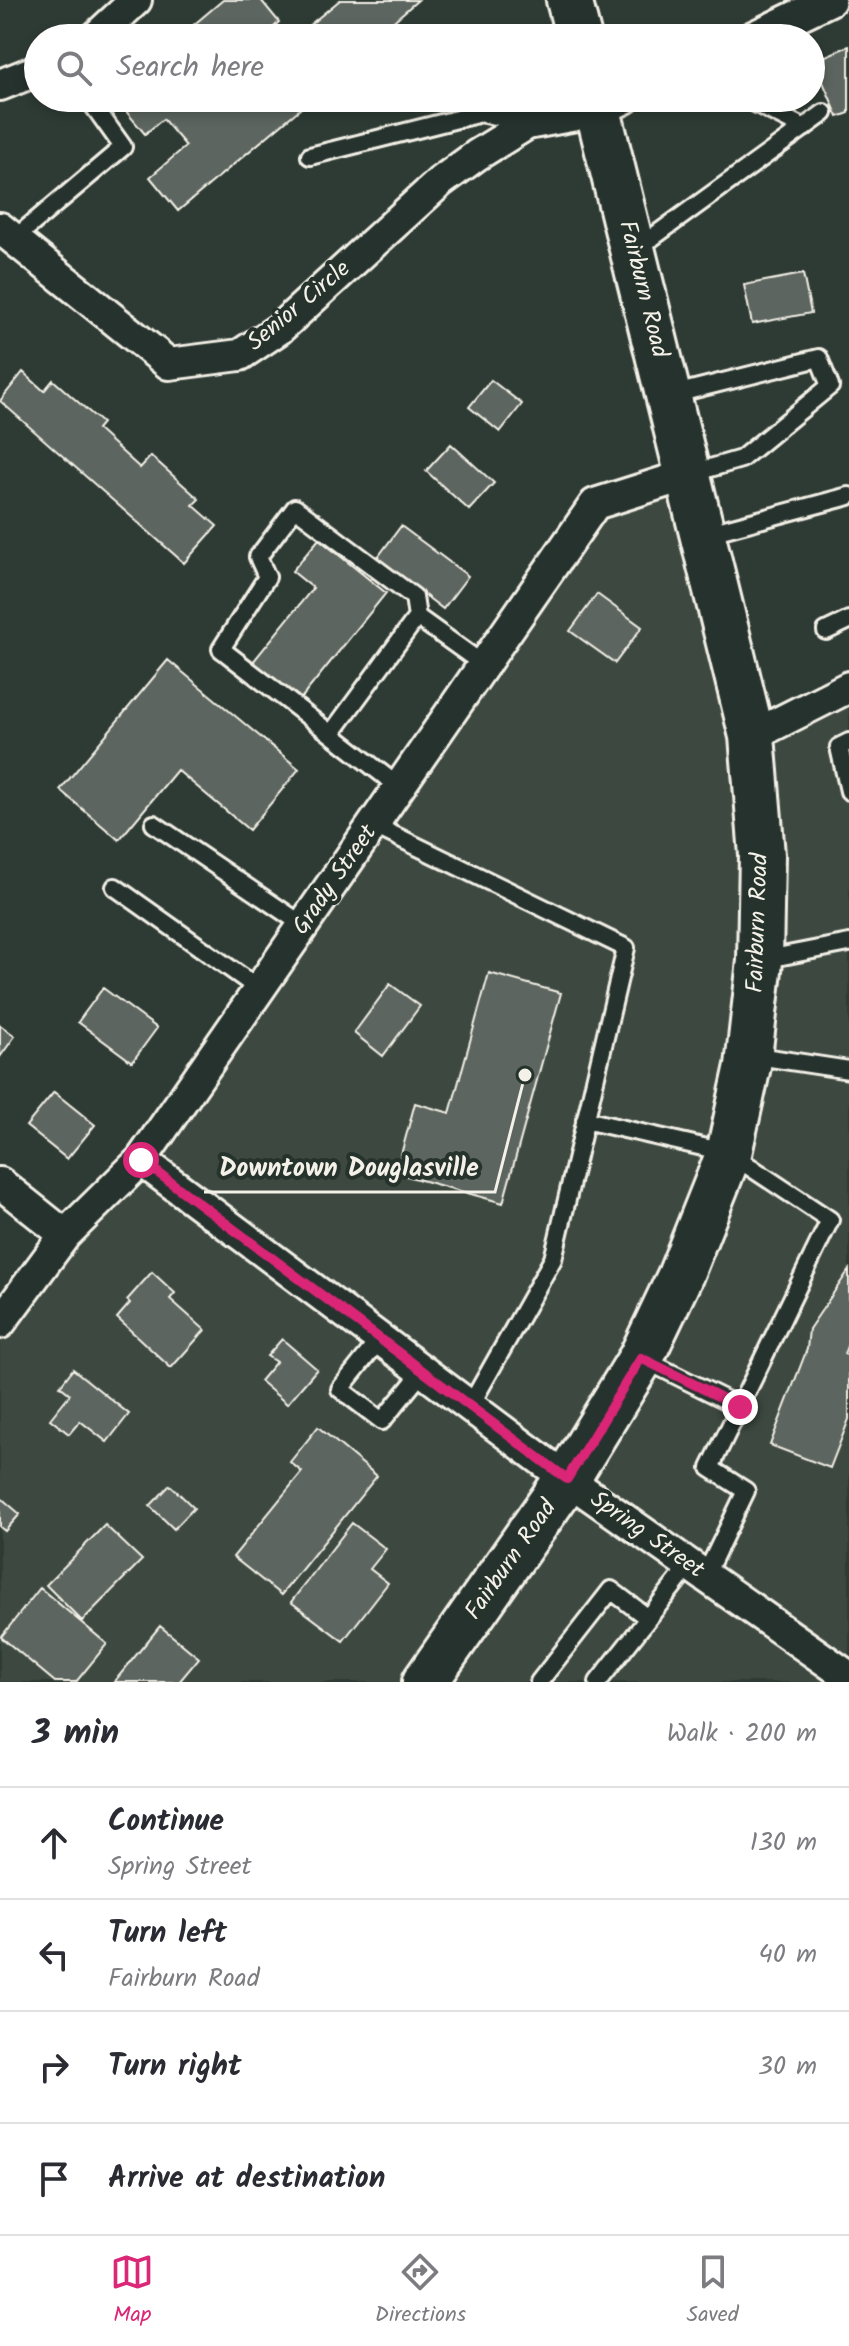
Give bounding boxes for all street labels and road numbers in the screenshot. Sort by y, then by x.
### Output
street label: Fairburn Road [607,216,679,363]
street label: Senior Circle [238,250,360,361]
street label: Grady Street [282,816,388,943]
street label: Fairburn Road [736,851,780,994]
street label: Spring Street [582,1481,713,1589]
street label: Fairburn Road [455,1491,568,1629]

